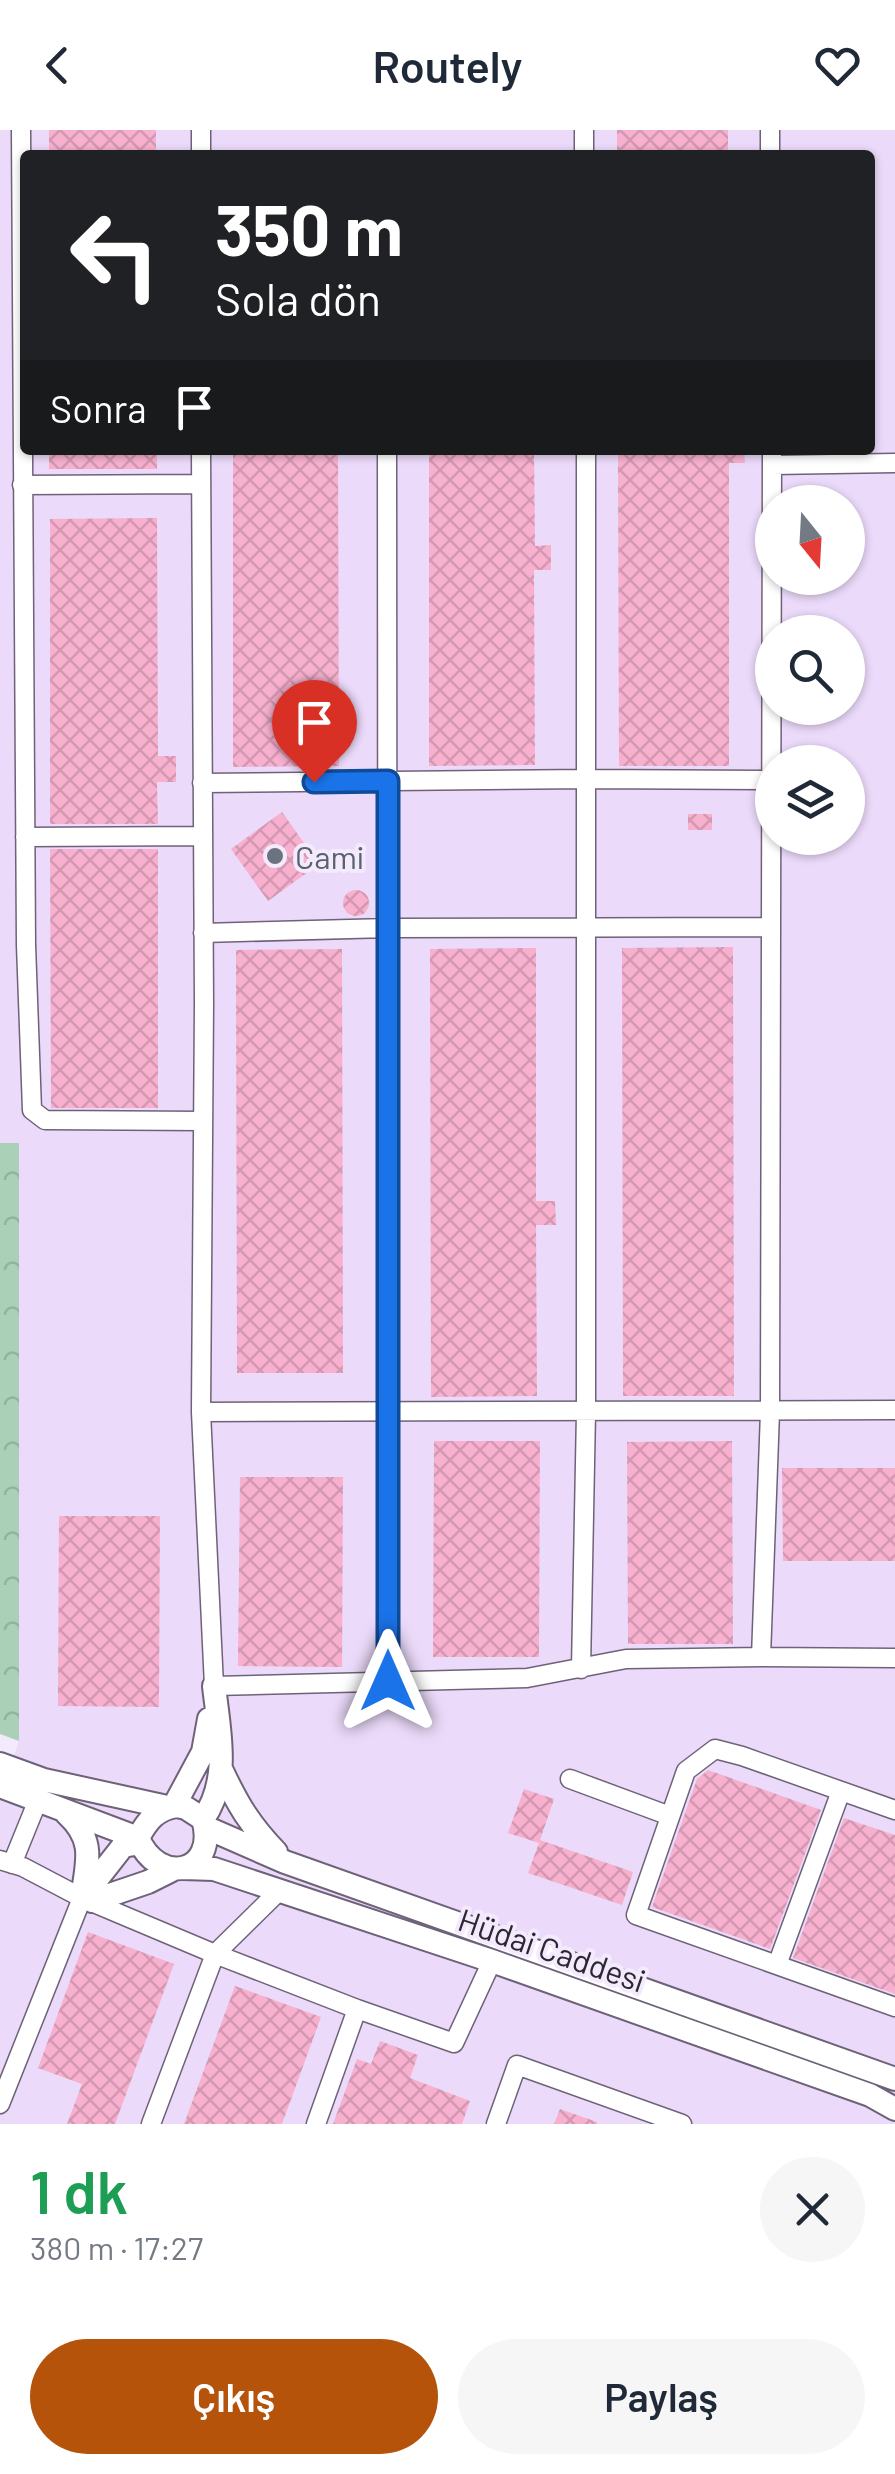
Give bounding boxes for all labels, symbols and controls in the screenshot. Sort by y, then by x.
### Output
icon: back [30,38,85,93]
text: Routely [372,38,523,92]
icon: heart [810,38,865,93]
text: 350 m [215,186,403,270]
icon: left [50,190,180,320]
text: Sola dön [215,271,381,325]
icon: arrive [167,380,222,435]
text: Sonra [50,385,147,431]
north arrow [755,485,865,595]
map controls [755,485,865,855]
button: search [755,615,865,725]
pin [272,680,357,783]
icon: arrive [287,695,342,750]
button: layers [755,745,865,855]
place label: Cami [295,837,364,875]
marker: Cami [264,845,286,867]
position arrow [336,1629,440,1733]
street label: Hüdai Caddesi [454,1899,650,1999]
text: 1 dk [30,2154,128,2226]
button: close [760,2157,865,2262]
text: 380 m · 17:27 [30,2228,203,2266]
button: Çıkış [30,2339,438,2454]
button: Paylaş [458,2339,865,2454]

